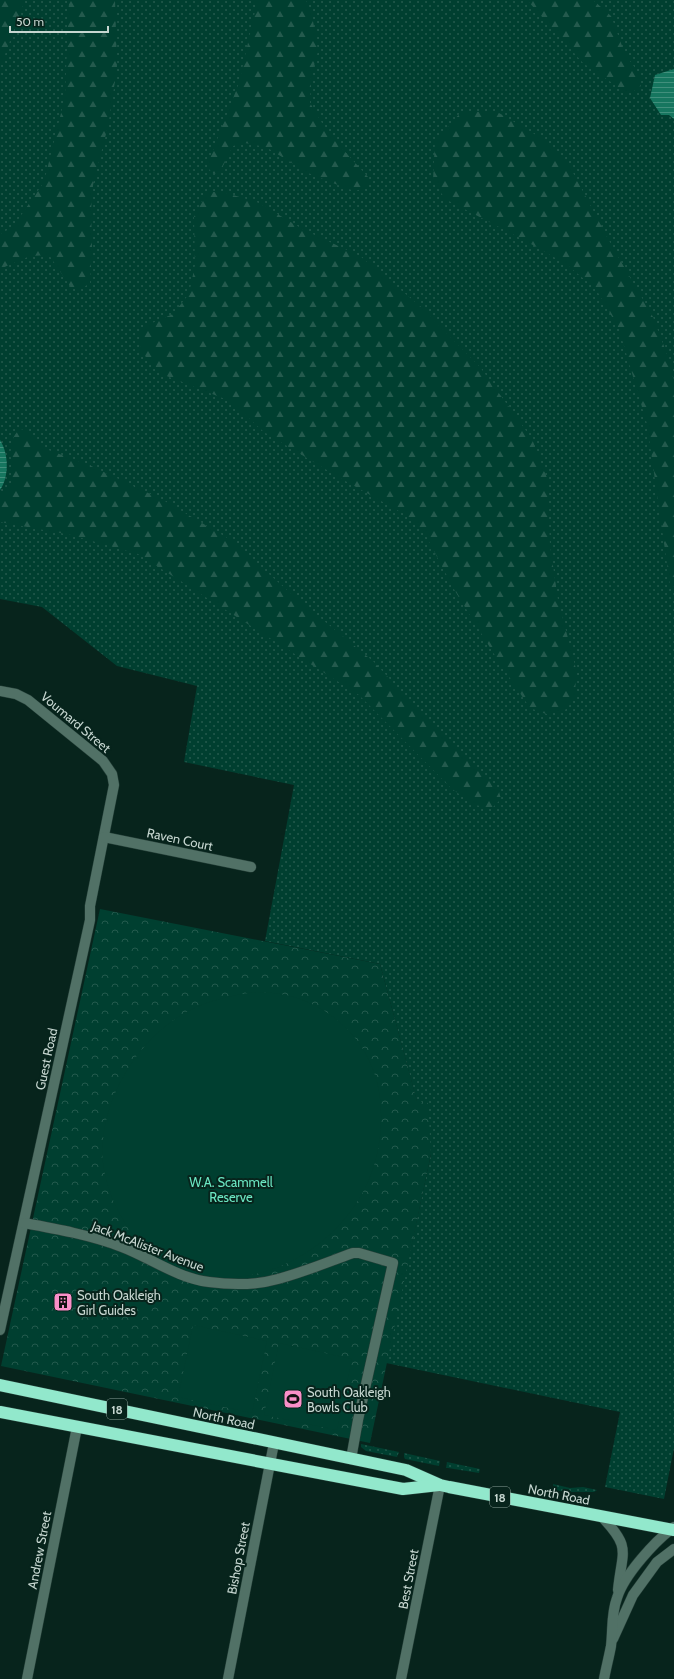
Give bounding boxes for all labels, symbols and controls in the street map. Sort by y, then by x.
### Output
scale bar [10,8,108,34]
text: 50 m [16,14,44,29]
street label: Voumard Street [38,688,115,756]
street label: Raven Court [145,824,215,854]
street label: Guest Road [32,1027,60,1091]
park label: W.A. Scammell Reserve [189,1174,273,1205]
street label: Jack McAlister Avenue [89,1217,207,1275]
place label: South Oakleigh Girl Guides [77,1287,161,1318]
building icon: South Oakleigh Girl Guides [52,1291,74,1313]
place label: South Oakleigh Bowls Club [307,1384,391,1415]
sports icon: South Oakleigh Bowls Club [282,1388,304,1410]
road number: 18 [107,1399,127,1419]
street label: North Road [192,1404,256,1432]
street label: North Road [527,1480,591,1508]
road number: 18 [490,1487,510,1507]
street label: Andrew Street [24,1509,54,1590]
street label: Bishop Street [223,1520,253,1596]
street label: Best Street [394,1547,422,1610]

